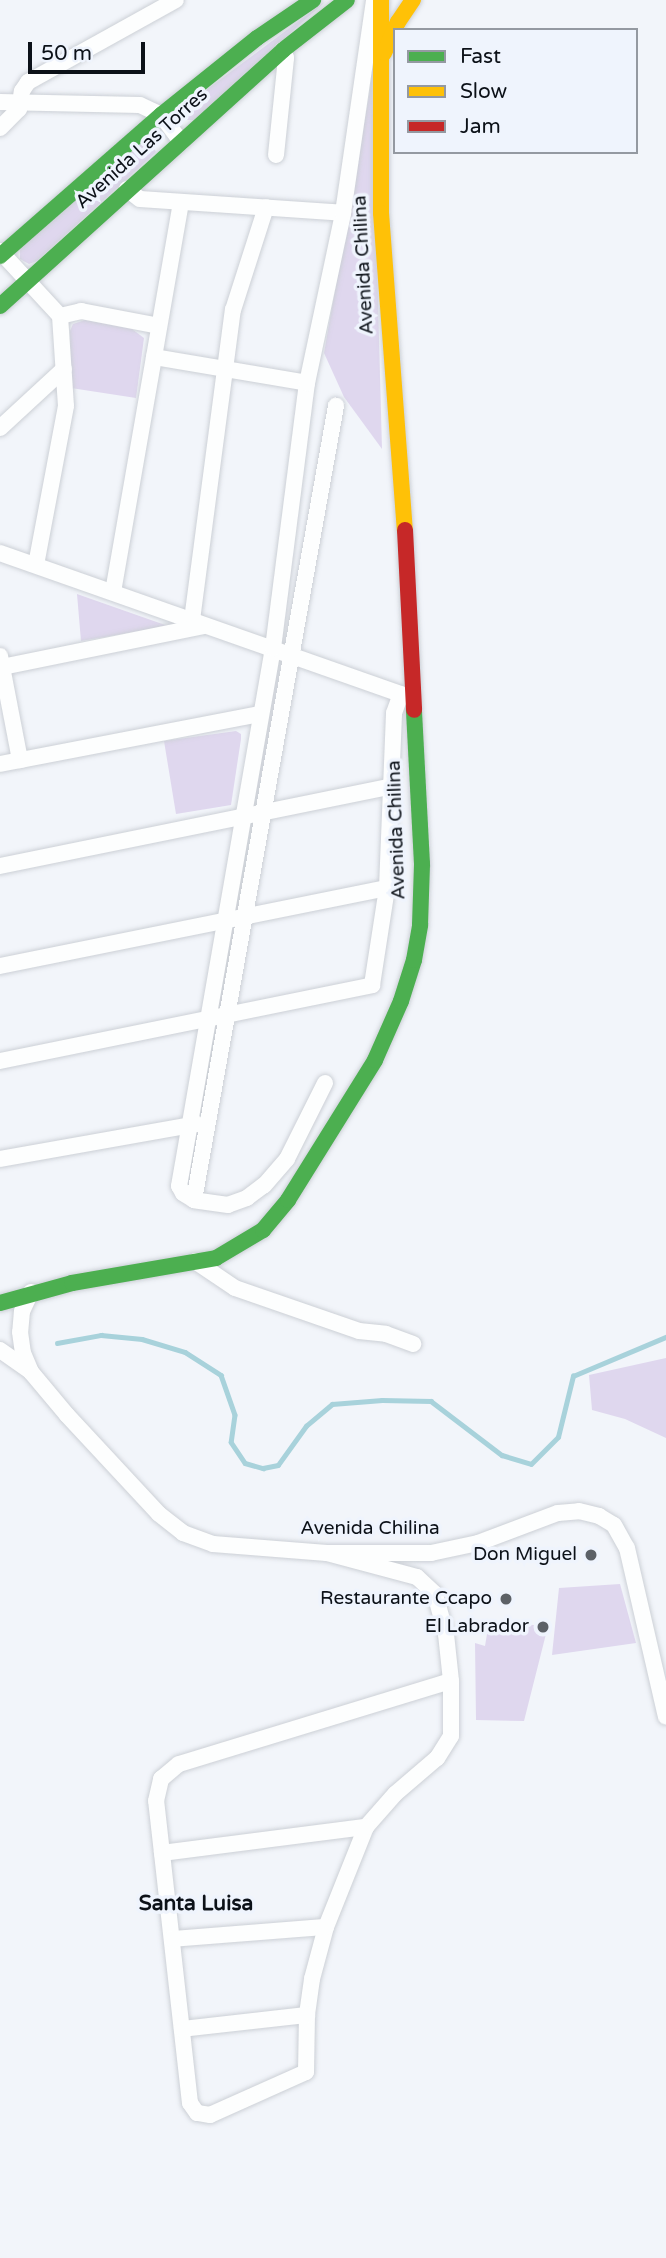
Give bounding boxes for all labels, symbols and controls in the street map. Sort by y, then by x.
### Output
scale bar [32,28,149,72]
legend [393,28,638,154]
text: 50 m [41,41,92,66]
text: Fast [460,44,501,69]
text: Slow [460,79,507,104]
street label: Avenida Las Torres [71,84,213,214]
text: Jam [460,114,501,139]
street label: Avenida Chilina [349,195,379,335]
street label: Avenida Chilina [383,760,411,900]
street label: Avenida Chilina [300,1518,440,1540]
place label: Don Miguel [473,1544,577,1566]
marker: Don Miguel [583,1547,599,1563]
place label: Restaurante Ccapo [320,1588,492,1610]
marker: Restaurante Ccapo [498,1591,514,1607]
place label: El Labrador [425,1616,529,1638]
marker: El Labrador [535,1619,551,1635]
district label: Santa Luisa [139,1891,253,1917]

